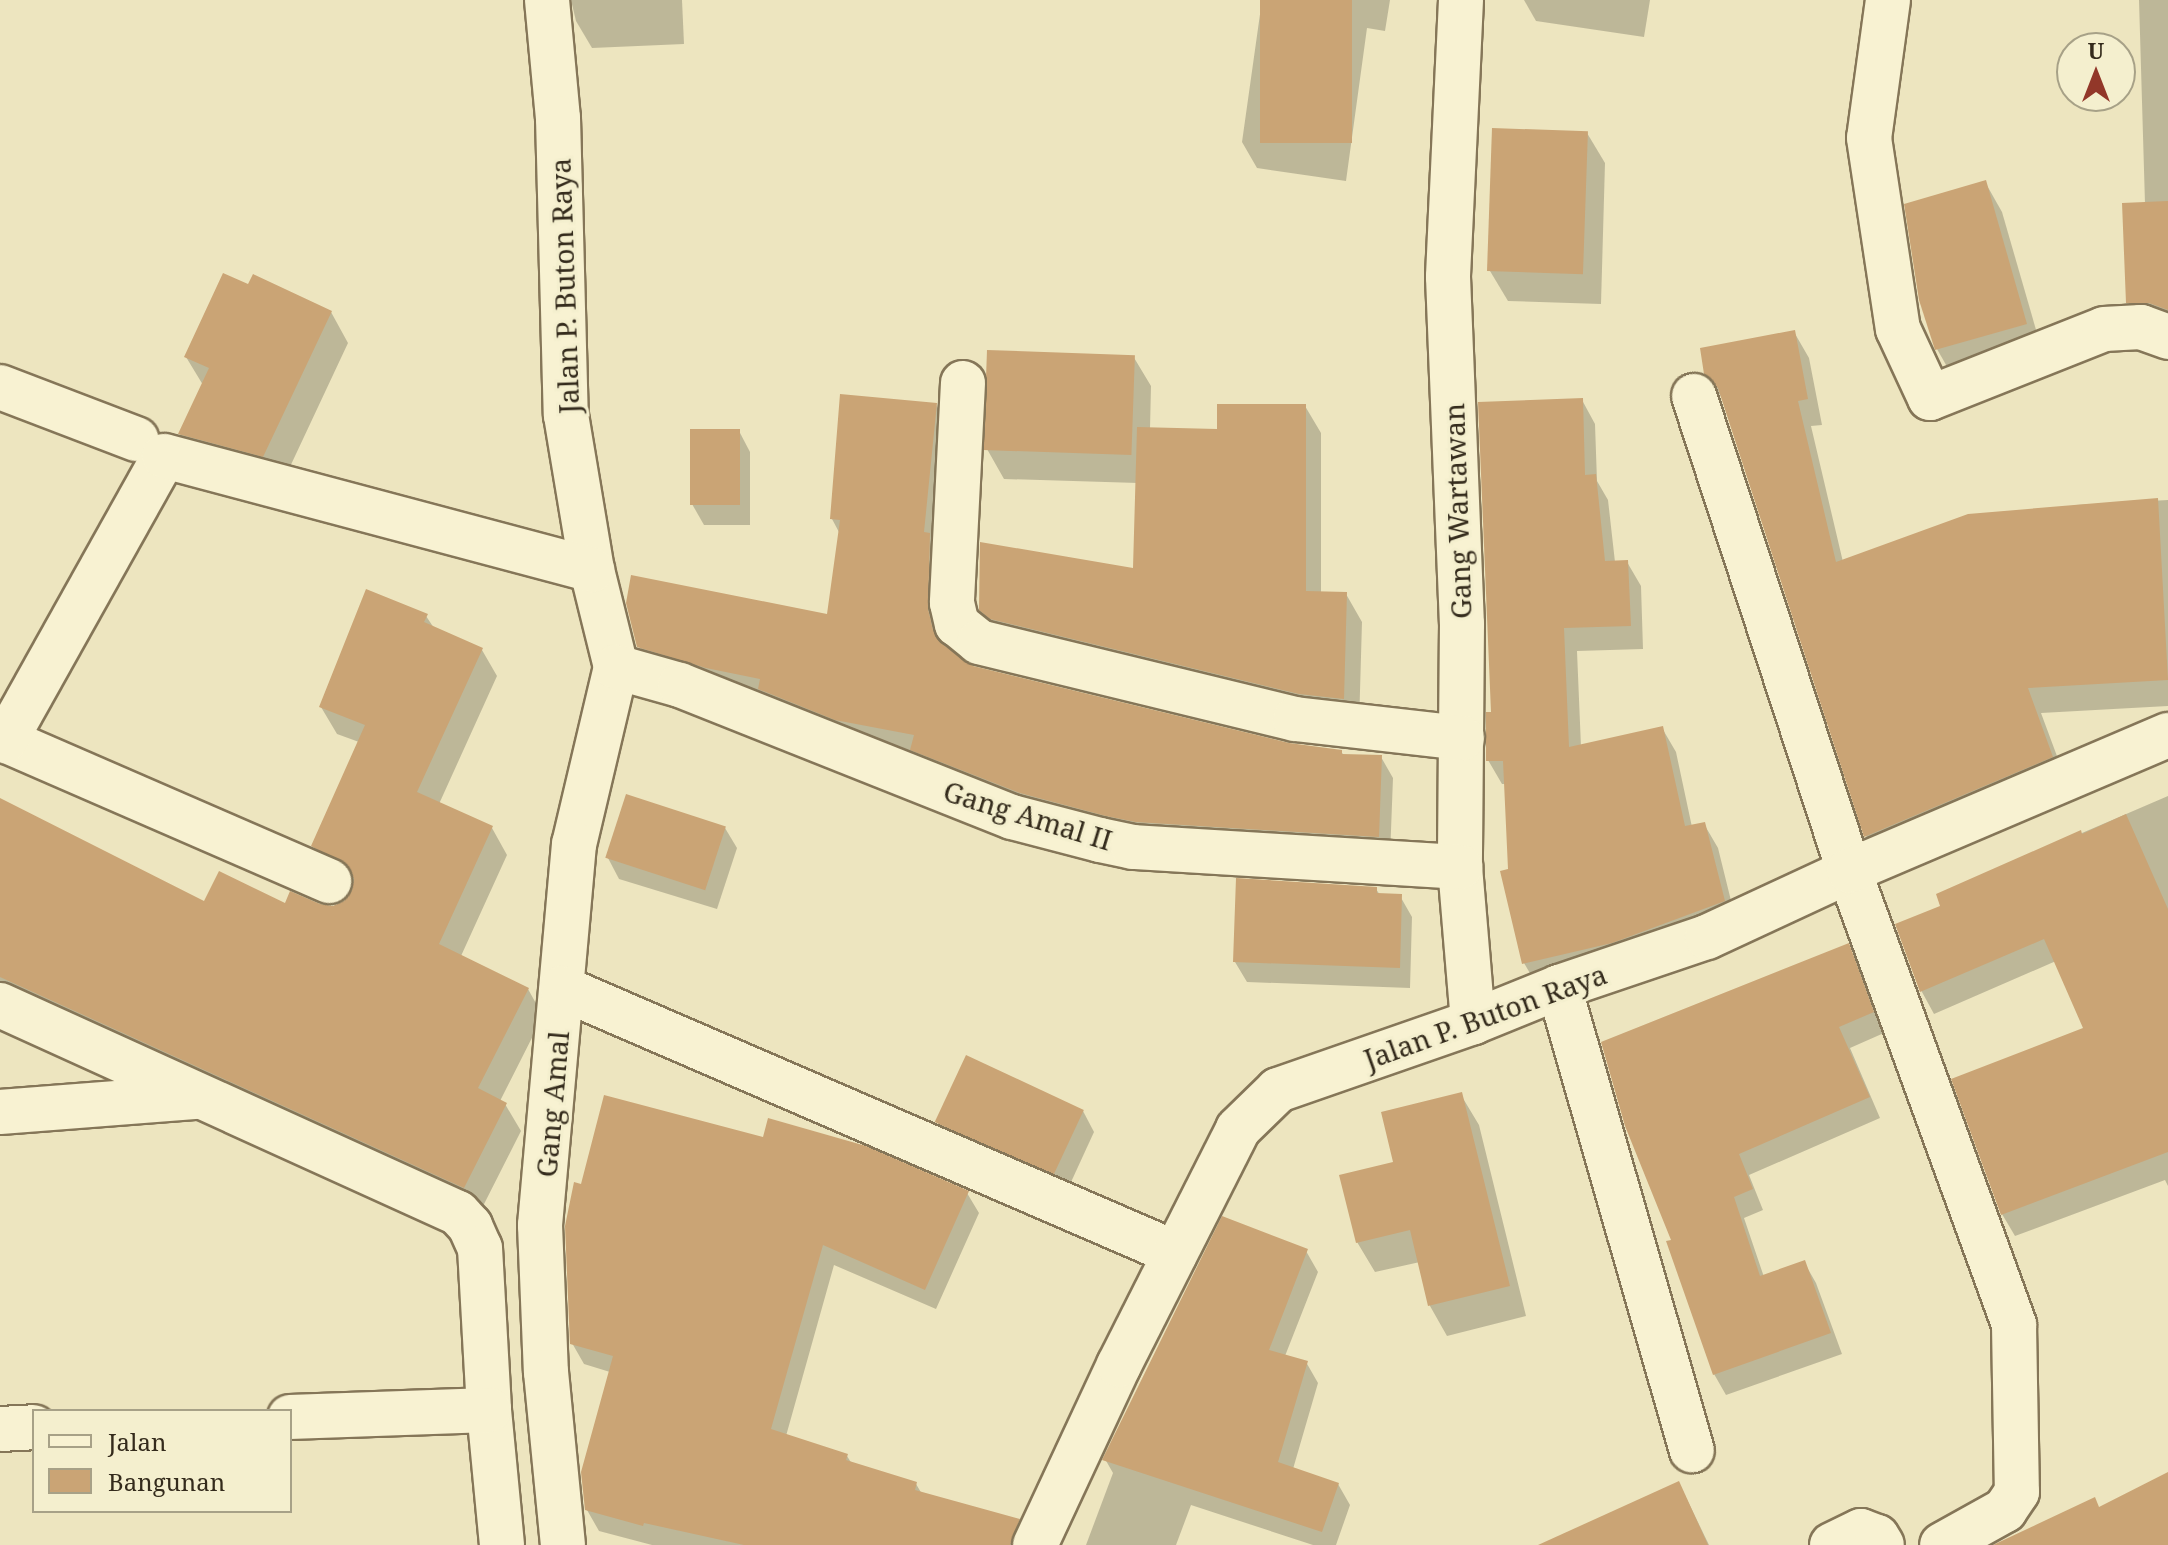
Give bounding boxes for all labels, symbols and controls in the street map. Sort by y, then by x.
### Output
north arrow [2056,32,2136,112]
text: U [2088,35,2104,65]
street label: Jalan P. Buton Raya [543,158,585,414]
street label: Gang Wartawan [1436,402,1478,620]
street label: Gang Amal II [940,773,1116,857]
street label: Jalan P. Buton Raya [1359,956,1611,1076]
street label: Gang Amal [529,1029,575,1179]
legend [32,1409,292,1513]
text: Jalan [108,1425,167,1458]
text: Bangunan [108,1465,225,1498]

